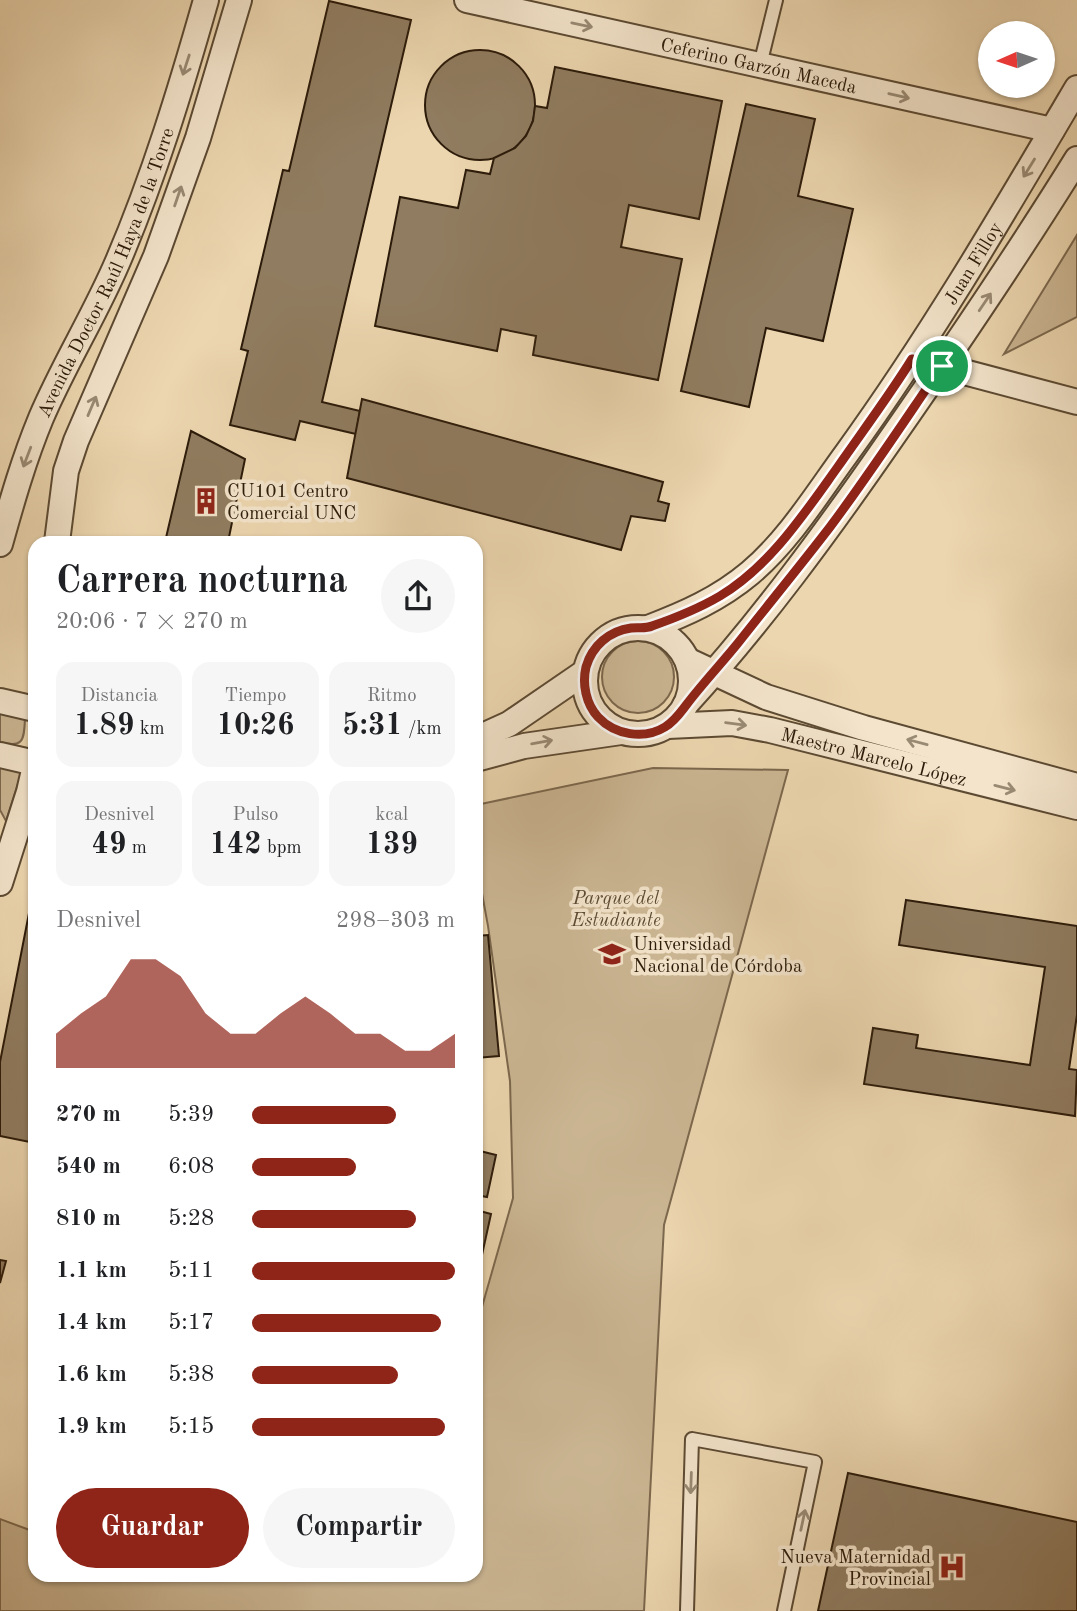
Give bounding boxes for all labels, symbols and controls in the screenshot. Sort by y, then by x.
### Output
one-way arrow [570,19,593,33]
north arrow [978,21,1055,98]
map controls [978,21,1055,98]
street label: Ceferino Garzón Maceda [658,36,859,98]
one-way arrow [179,54,192,76]
one-way arrow [887,89,910,103]
street label: Avenida Doctor Raúl Haya de la Torre [35,126,179,421]
one-way arrow [1022,157,1036,177]
one-way arrow [173,185,185,207]
street label: Juan Filloy [942,220,1007,309]
one-way arrow [978,293,992,313]
pin [912,336,972,396]
icon: arrive [923,347,961,385]
one-way arrow [86,396,99,417]
one-way arrow [19,445,32,467]
place label: CU101 Centro Comercial UNC [227,483,356,524]
building icon: CU101 Centro Comercial UNC [191,486,221,516]
button: share [381,559,455,633]
text: Carrera nocturna [56,563,347,601]
text: 20:06 · 7 × 270 m [56,610,248,633]
text: Distancia [81,687,158,706]
text: Tiempo [225,687,286,706]
text: Ritmo [367,687,417,706]
text: 1.89 [74,711,134,741]
text: 10:26 [216,711,294,741]
text: 5:31 [342,711,403,741]
one-way arrow [724,718,747,731]
text: km [134,720,165,739]
text: /km [403,720,442,739]
street label: Maestro Marcelo López [779,726,968,791]
one-way arrow [530,735,553,748]
one-way arrow [906,735,928,748]
one-way arrow [993,782,1016,795]
text: Desnivel [84,806,154,825]
text: Pulso [233,806,278,825]
text: kcal [375,806,408,825]
text: 49 [92,830,126,860]
text: 142 [209,830,262,860]
text: 139 [366,830,418,860]
text: m [126,839,147,858]
text: bpm [262,839,302,858]
park label: Parque del Estudiante [570,890,661,931]
text: Desnivel [56,909,141,932]
text: 298–303 m [336,909,455,932]
place label: Universidad Nacional de Córdoba [633,936,803,977]
school or university icon: Universidad Nacional de Córdoba [597,939,627,969]
text: 270 m [56,1103,121,1126]
text: 5:39 [168,1103,214,1126]
text: 540 m [56,1155,121,1178]
text: 6:08 [168,1155,214,1178]
text: 810 m [56,1207,121,1230]
text: 5:28 [168,1207,214,1230]
text: 1.1 km [56,1259,127,1282]
text: 5:11 [168,1259,214,1282]
text: 1.4 km [56,1311,127,1334]
text: 5:17 [168,1311,214,1334]
text: 1.6 km [56,1363,127,1386]
text: 5:38 [168,1363,214,1386]
text: 1.9 km [56,1415,127,1438]
text: 5:15 [168,1415,214,1438]
one-way arrow [684,1471,698,1494]
button: Guardar [56,1488,249,1568]
button: Compartir [263,1488,455,1568]
one-way arrow [796,1509,810,1532]
place label: Nueva Maternidad Provincial [780,1549,931,1590]
hospital icon: Nueva Maternidad Provincial [937,1552,967,1582]

